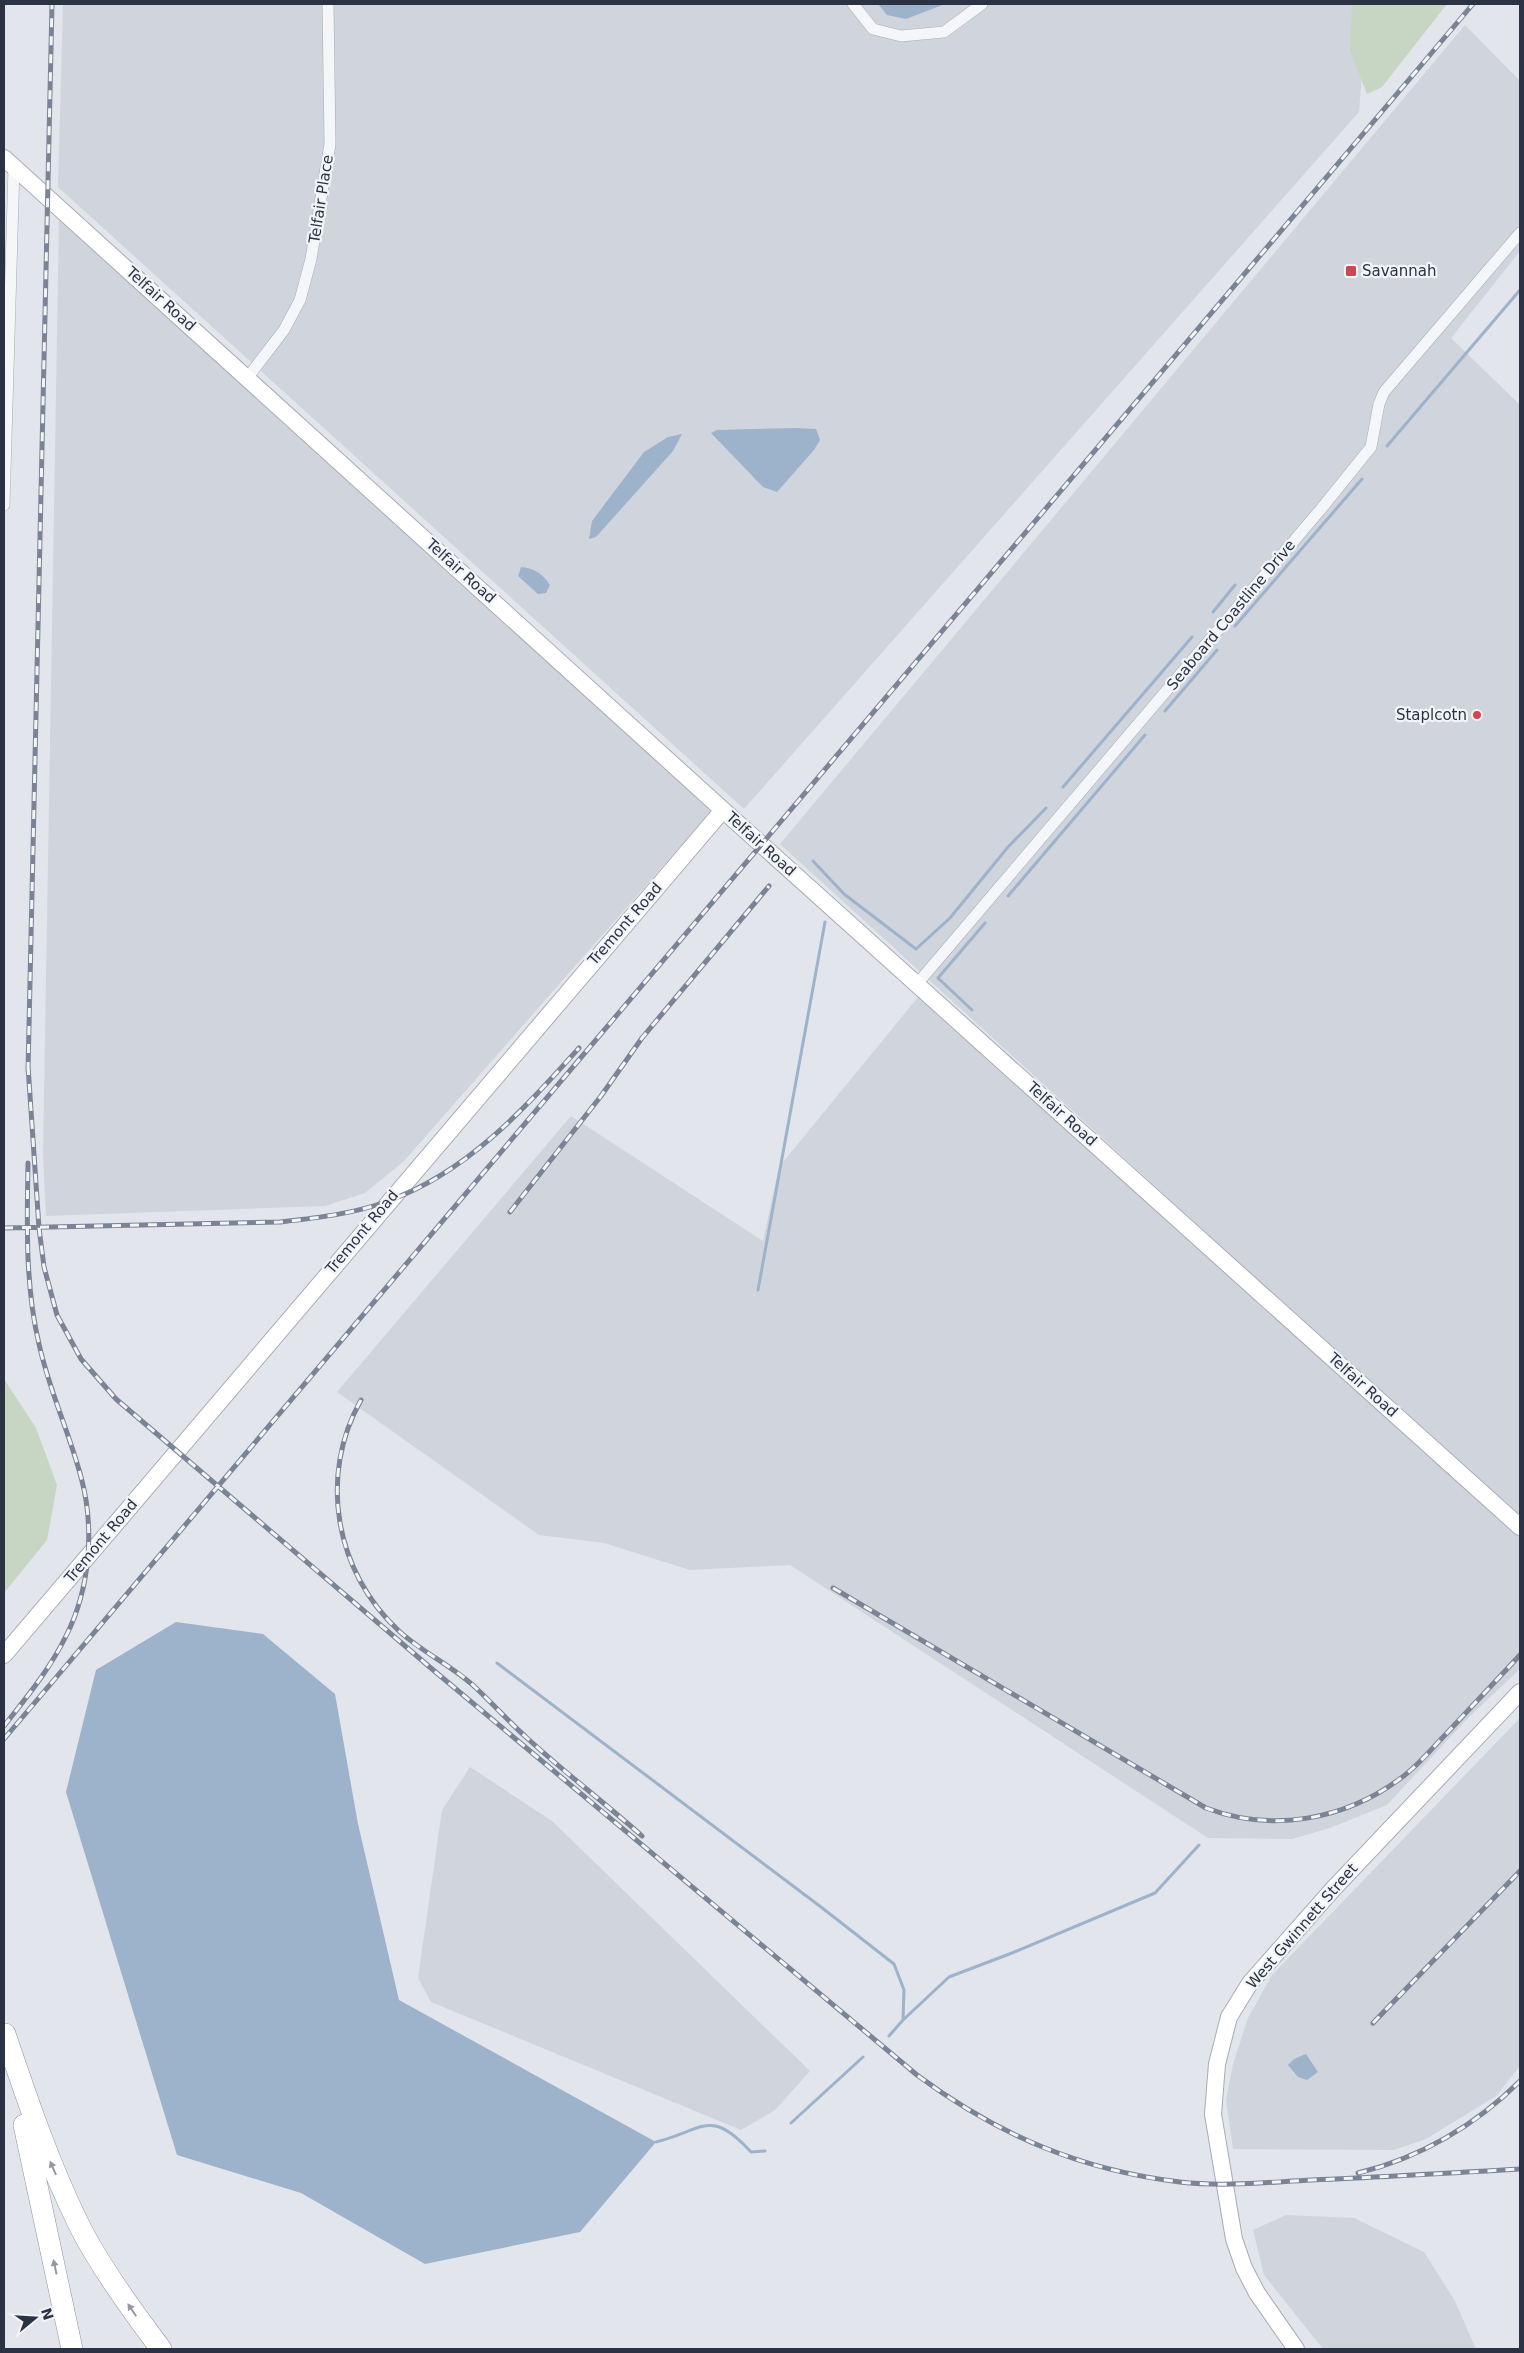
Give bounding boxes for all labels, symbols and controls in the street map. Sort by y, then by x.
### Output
street label: Telfair Place [305,153,337,246]
street label: Telfair Road [122,262,199,335]
place label: Savannah [1362,262,1437,280]
marker: Savannah [1344,264,1358,278]
street label: Telfair Road [422,534,499,607]
street label: Seaboard Coastline Drive [1163,536,1299,694]
place label: Staplcotn [1396,706,1467,724]
marker: Staplcotn [1471,709,1483,721]
street label: Telfair Road [722,807,799,880]
street label: Tremont Road [584,879,666,970]
street label: Telfair Road [1023,1077,1100,1150]
street label: Tremont Road [321,1187,402,1278]
street label: Telfair Road [1324,1348,1401,1421]
street label: Tremont Road [60,1496,141,1587]
street label: West Gwinnett Street [1243,1860,1361,1992]
one-way arrow [49,2161,57,2175]
one-way arrow [51,2260,59,2275]
north arrow [10,2293,60,2343]
one-way arrow [127,2303,137,2317]
text: N [38,2306,57,2322]

